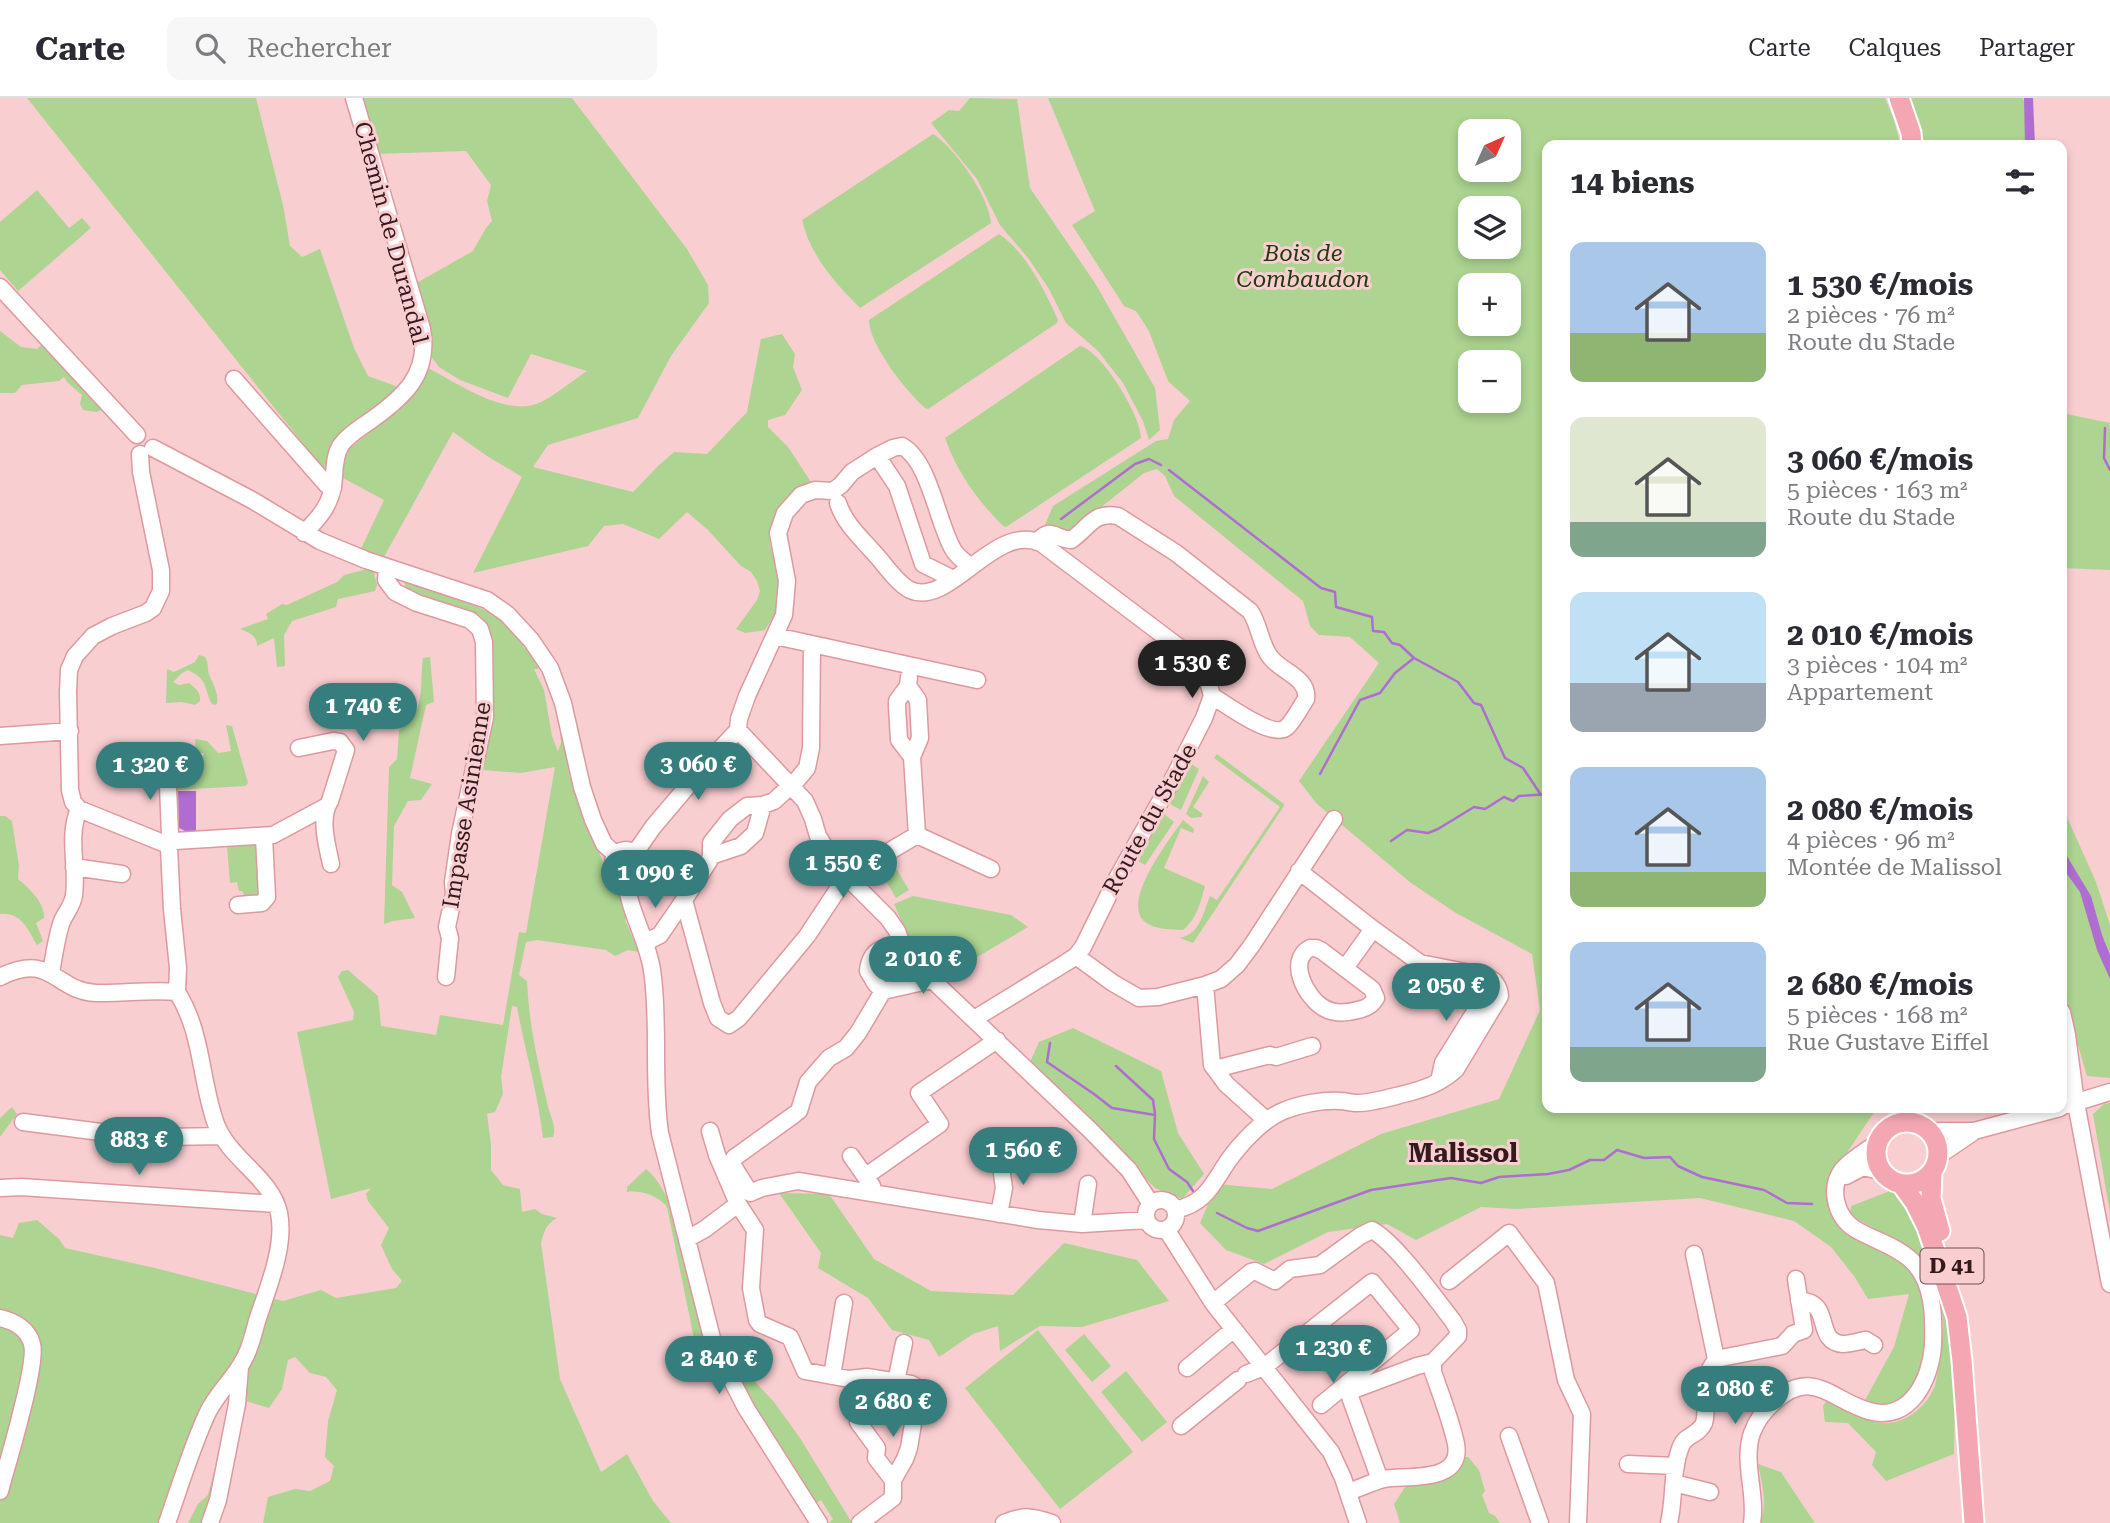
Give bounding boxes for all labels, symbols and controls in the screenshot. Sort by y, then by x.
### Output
search box [167,17,657,80]
text: Carte [35,29,125,68]
icon: search [191,29,229,67]
text: Rechercher [247,33,392,63]
text: Carte [1748,34,1811,62]
text: Calques [1849,34,1941,62]
text: Partager [1979,34,2075,62]
street label: Chemin de Durandal [348,119,434,347]
north arrow [1458,119,1521,182]
map controls [1458,119,1521,413]
icon: filters [2001,163,2039,201]
text: 14 biens [1570,165,1694,200]
button: layers [1458,196,1521,259]
park label: Bois de Combaudon [1236,240,1370,293]
text: 1 530 €/mois [1787,267,1973,302]
icon: home [1626,270,1710,354]
button: + [1458,273,1521,336]
text: 2 pièces · 76 m² [1787,302,1955,329]
text: Route du Stade [1787,329,1955,356]
button: − [1458,350,1521,413]
text: 3 060 €/mois [1787,442,1973,477]
icon: home [1626,445,1710,529]
text: 5 pièces · 163 m² [1787,477,1968,504]
text: Route du Stade [1787,504,1955,531]
text: 2 010 €/mois [1787,617,1973,652]
icon: home [1626,620,1710,704]
pin: 1 530 € [1127,640,1257,700]
text: 1 530 € [1154,649,1230,676]
text: 3 pièces · 104 m² [1787,652,1968,679]
text: Appartement [1787,679,1933,706]
pin: 1 740 € [298,684,428,743]
text: 1 740 € [325,692,401,719]
street label: Impasse Asinienne [437,700,497,910]
street label: Route du Stade [1097,739,1203,899]
pin: 1 320 € [85,742,215,802]
pin: 3 060 € [633,742,763,802]
text: 1 320 € [112,751,188,778]
text: 3 060 € [660,751,736,778]
text: 2 080 €/mois [1787,792,1973,827]
icon: home [1626,795,1710,879]
text: 4 pièces · 96 m² [1787,827,1955,854]
pin: 1 550 € [778,840,908,900]
text: 1 550 € [805,849,881,876]
pin: 1 090 € [590,850,720,910]
text: Montée de Malissol [1787,854,2002,881]
text: 1 090 € [617,859,693,886]
pin: 2 010 € [858,936,988,996]
text: 2 010 € [885,945,961,972]
pin: 2 050 € [1381,964,1511,1023]
text: 2 680 €/mois [1787,967,1973,1002]
icon: home [1626,970,1710,1054]
text: 2 050 € [1408,972,1484,999]
text: 5 pièces · 168 m² [1787,1002,1968,1029]
text: Rue Gustave Eiffel [1787,1029,1989,1056]
pin: 883 € [90,1118,188,1177]
text: 883 € [110,1126,168,1153]
pin: 1 560 € [958,1128,1088,1187]
text: 1 560 € [985,1136,1061,1163]
district label: Malissol [1408,1138,1518,1168]
road number: D 41 [1920,1248,1983,1284]
pin: 1 230 € [1268,1326,1398,1385]
text: 1 230 € [1295,1334,1371,1361]
pin: 2 840 € [654,1336,784,1396]
text: 2 840 € [681,1345,757,1372]
pin: 2 080 € [1670,1366,1800,1426]
text: 2 080 € [1697,1375,1773,1402]
pin: 2 680 € [828,1380,958,1439]
text: 2 680 € [855,1388,931,1415]

